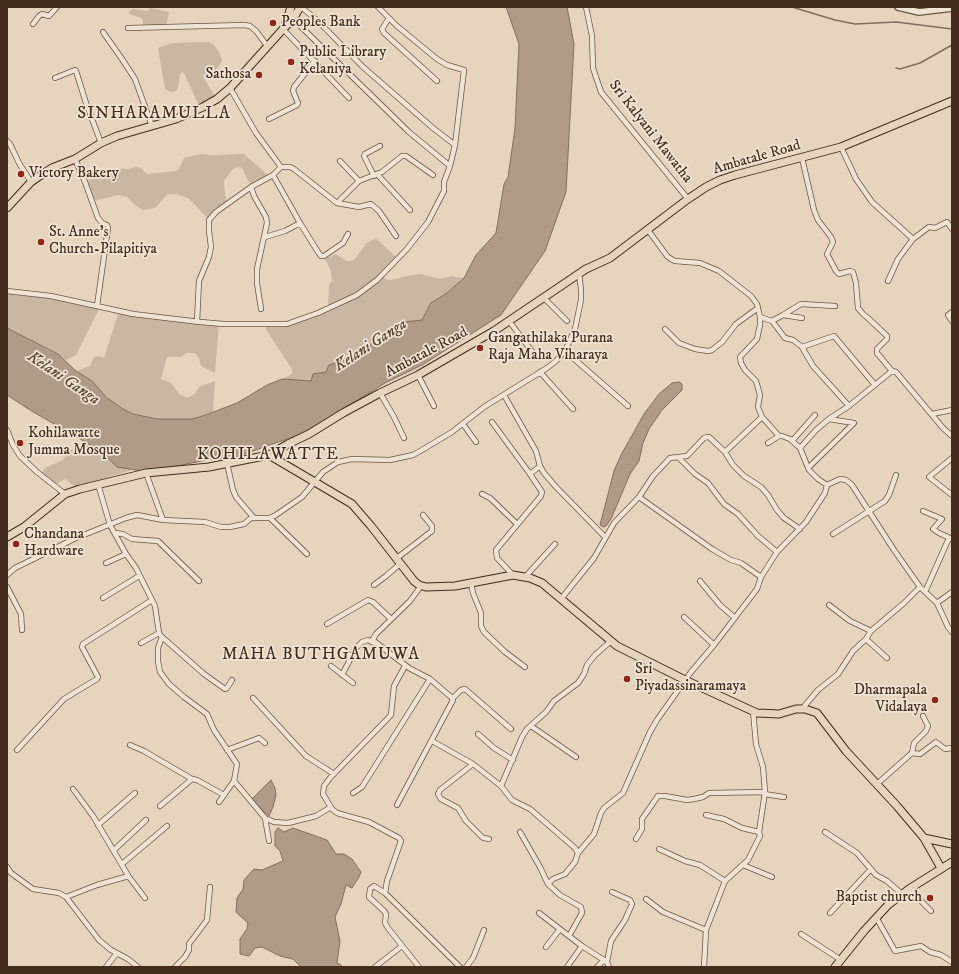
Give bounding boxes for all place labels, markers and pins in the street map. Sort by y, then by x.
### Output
place label: Peoples Bank [281,14,360,32]
marker: Peoples Bank [268,18,278,28]
place label: Public Library Kelaniya [299,44,386,79]
marker: Public Library Kelaniya [286,57,296,67]
place label: Sathosa [205,66,251,84]
marker: Sathosa [254,70,264,80]
place label: Victory Bakery [29,165,119,183]
marker: Victory Bakery [16,169,26,179]
place label: St. Anne’s Church-Pilapitiya [49,224,157,259]
marker: St. Anne’s Church-Pilapitiya [36,237,46,247]
place label: Gangathilaka Purana Raja Maha Viharaya [488,330,613,365]
marker: Gangathilaka Purana Raja Maha Viharaya [475,343,485,353]
place label: Kohilawatte Jumma Mosque [28,425,120,460]
marker: Kohilawatte Jumma Mosque [15,438,25,448]
place label: Chandana Hardware [24,526,84,561]
marker: Chandana Hardware [11,539,21,549]
place label: Sri Piyadassinaramaya [635,661,746,696]
marker: Sri Piyadassinaramaya [622,674,632,684]
place label: Dharmapala Vidalaya [854,682,927,717]
marker: Dharmapala Vidalaya [930,695,940,705]
place label: Baptist church [836,889,922,907]
marker: Baptist church [925,893,935,903]

